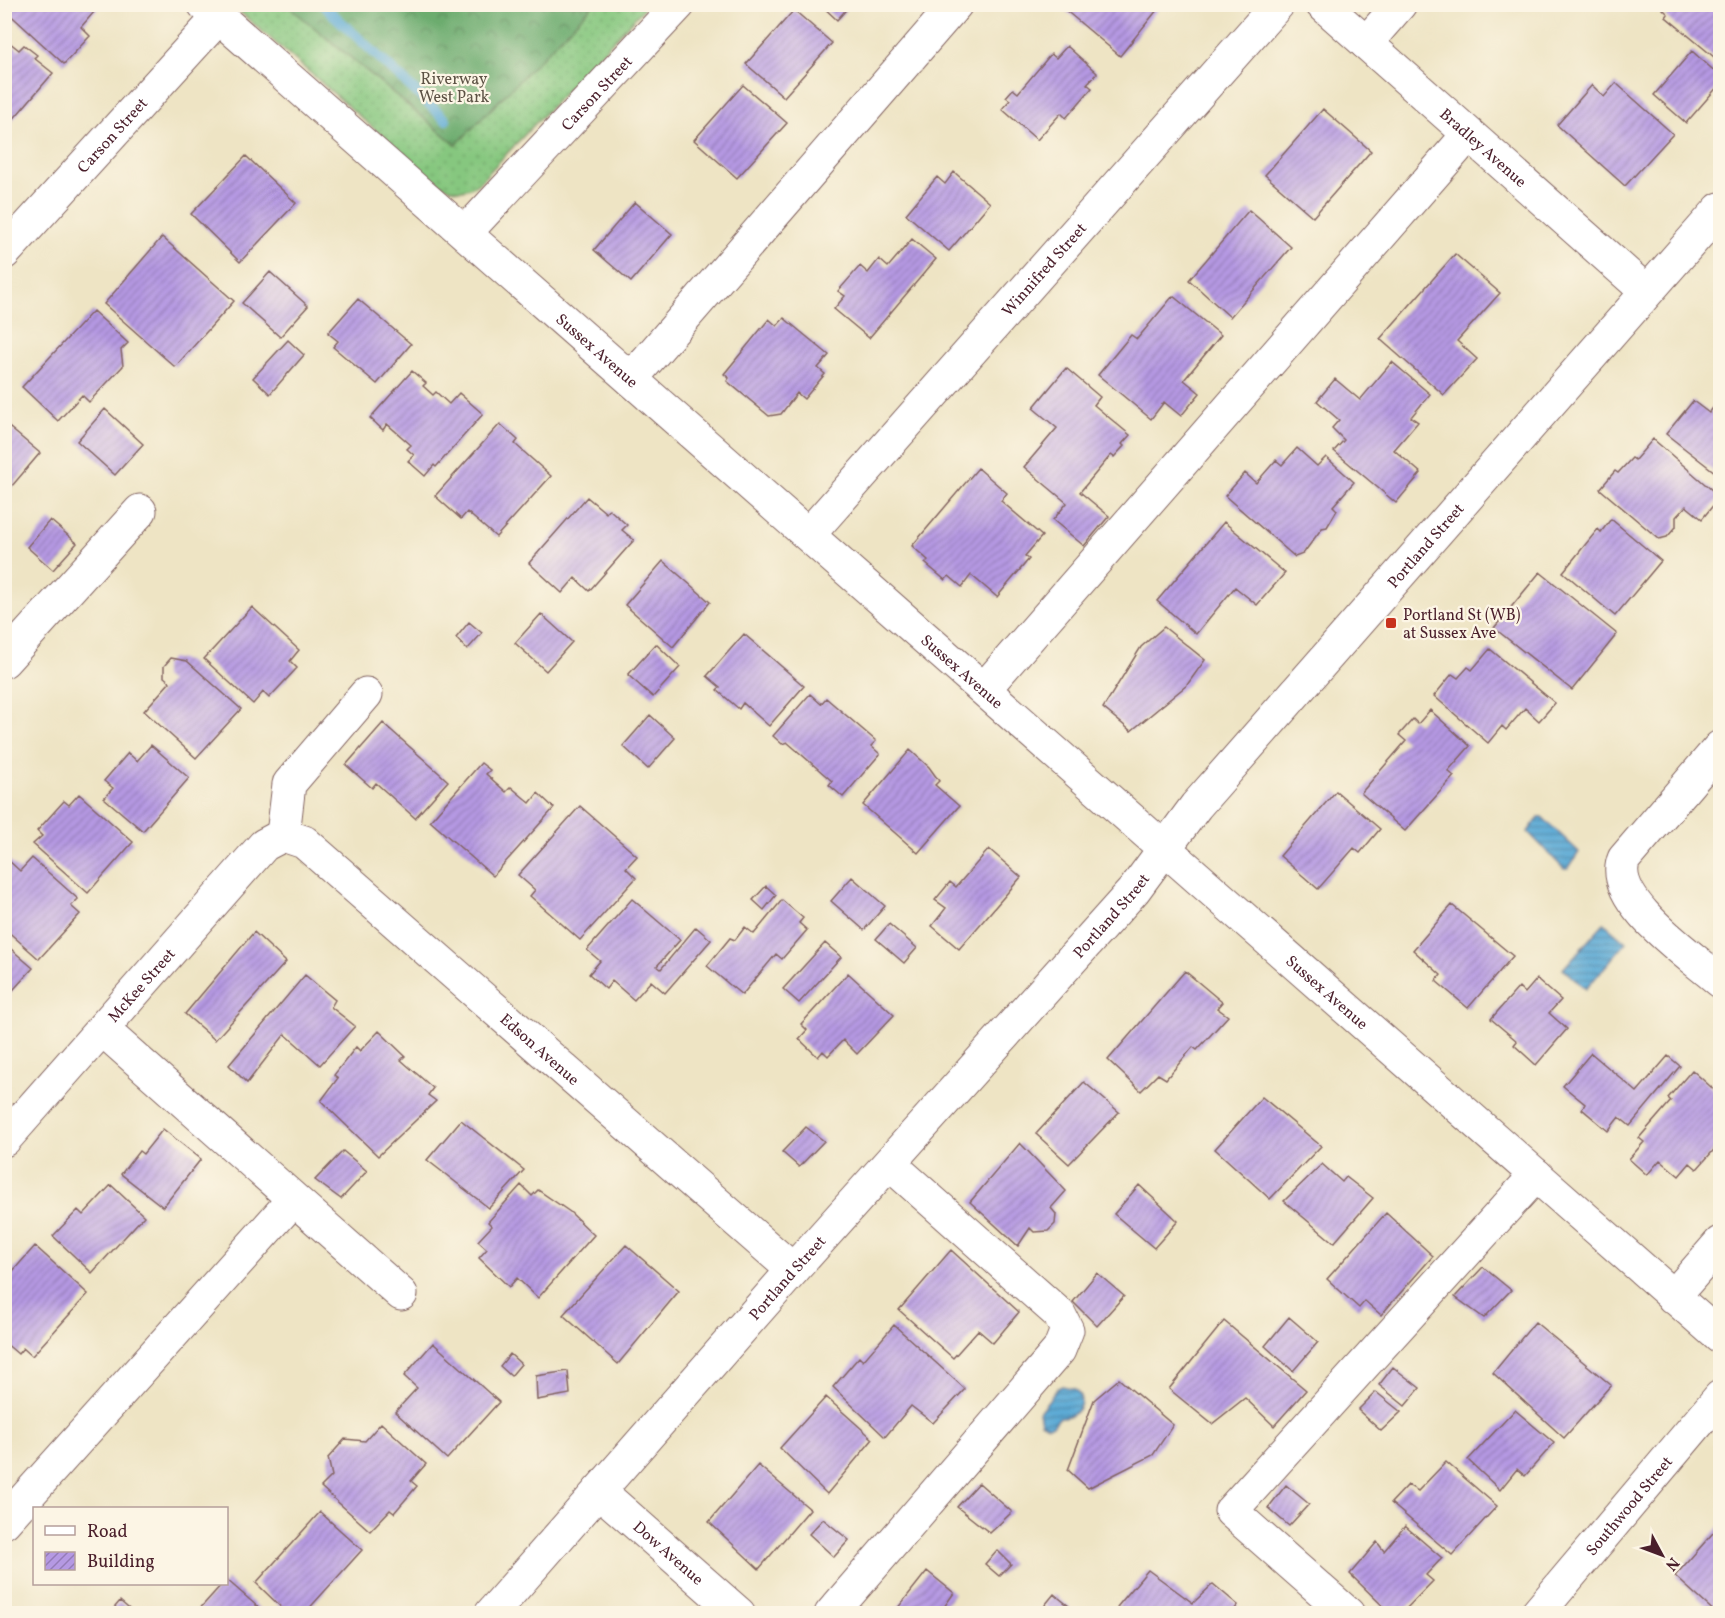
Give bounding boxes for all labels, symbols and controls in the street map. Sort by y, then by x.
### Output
street label: Carson Street [557,51,638,136]
park label: Riverway West Park [419,69,490,109]
street label: Carson Street [73,93,154,179]
street label: Bradley Avenue [1434,104,1531,193]
street label: Winnifred Street [998,218,1093,322]
street label: Sussex Avenue [550,309,642,394]
street label: Portland Street [1383,499,1470,594]
place label: Portland St (WB) at Sussex Ave [1403,605,1521,645]
marker: Portland St (WB) at Sussex Ave [1384,616,1398,630]
street label: Sussex Avenue [915,630,1007,715]
street label: Portland Street [1069,869,1156,964]
street label: McKee Street [104,944,181,1028]
street label: Sussex Avenue [1280,951,1372,1036]
street label: Edson Avenue [494,1009,583,1091]
street label: Portland Street [745,1231,832,1326]
street label: Southwood Street [1582,1452,1679,1561]
legend [33,1507,228,1585]
street label: Dow Avenue [627,1517,708,1591]
text: Road [87,1520,128,1545]
north arrow [1632,1525,1692,1585]
text: Building [87,1550,155,1575]
text: N [1659,1552,1684,1575]

